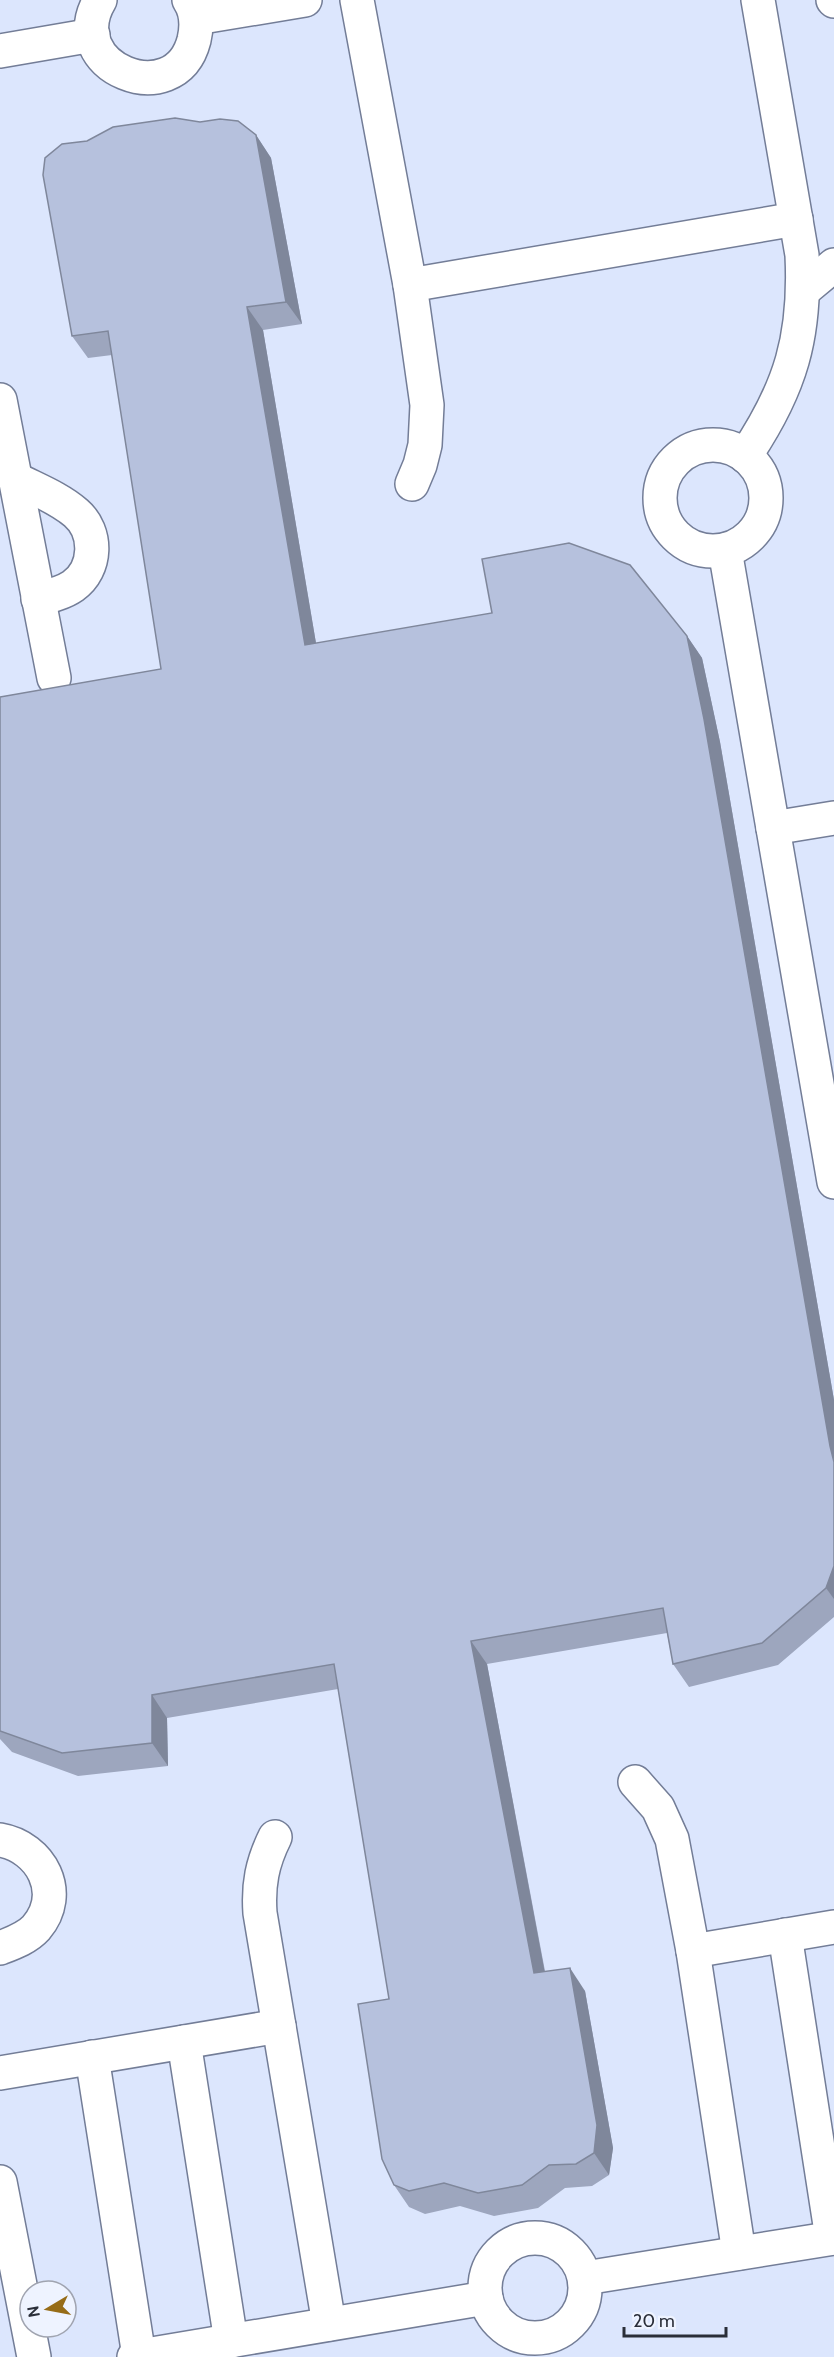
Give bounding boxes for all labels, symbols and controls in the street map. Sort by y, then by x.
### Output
north arrow [18,2279,78,2339]
scale bar [624,2300,726,2338]
text: N [23,2304,44,2319]
text: 20 m [633,2310,675,2332]

